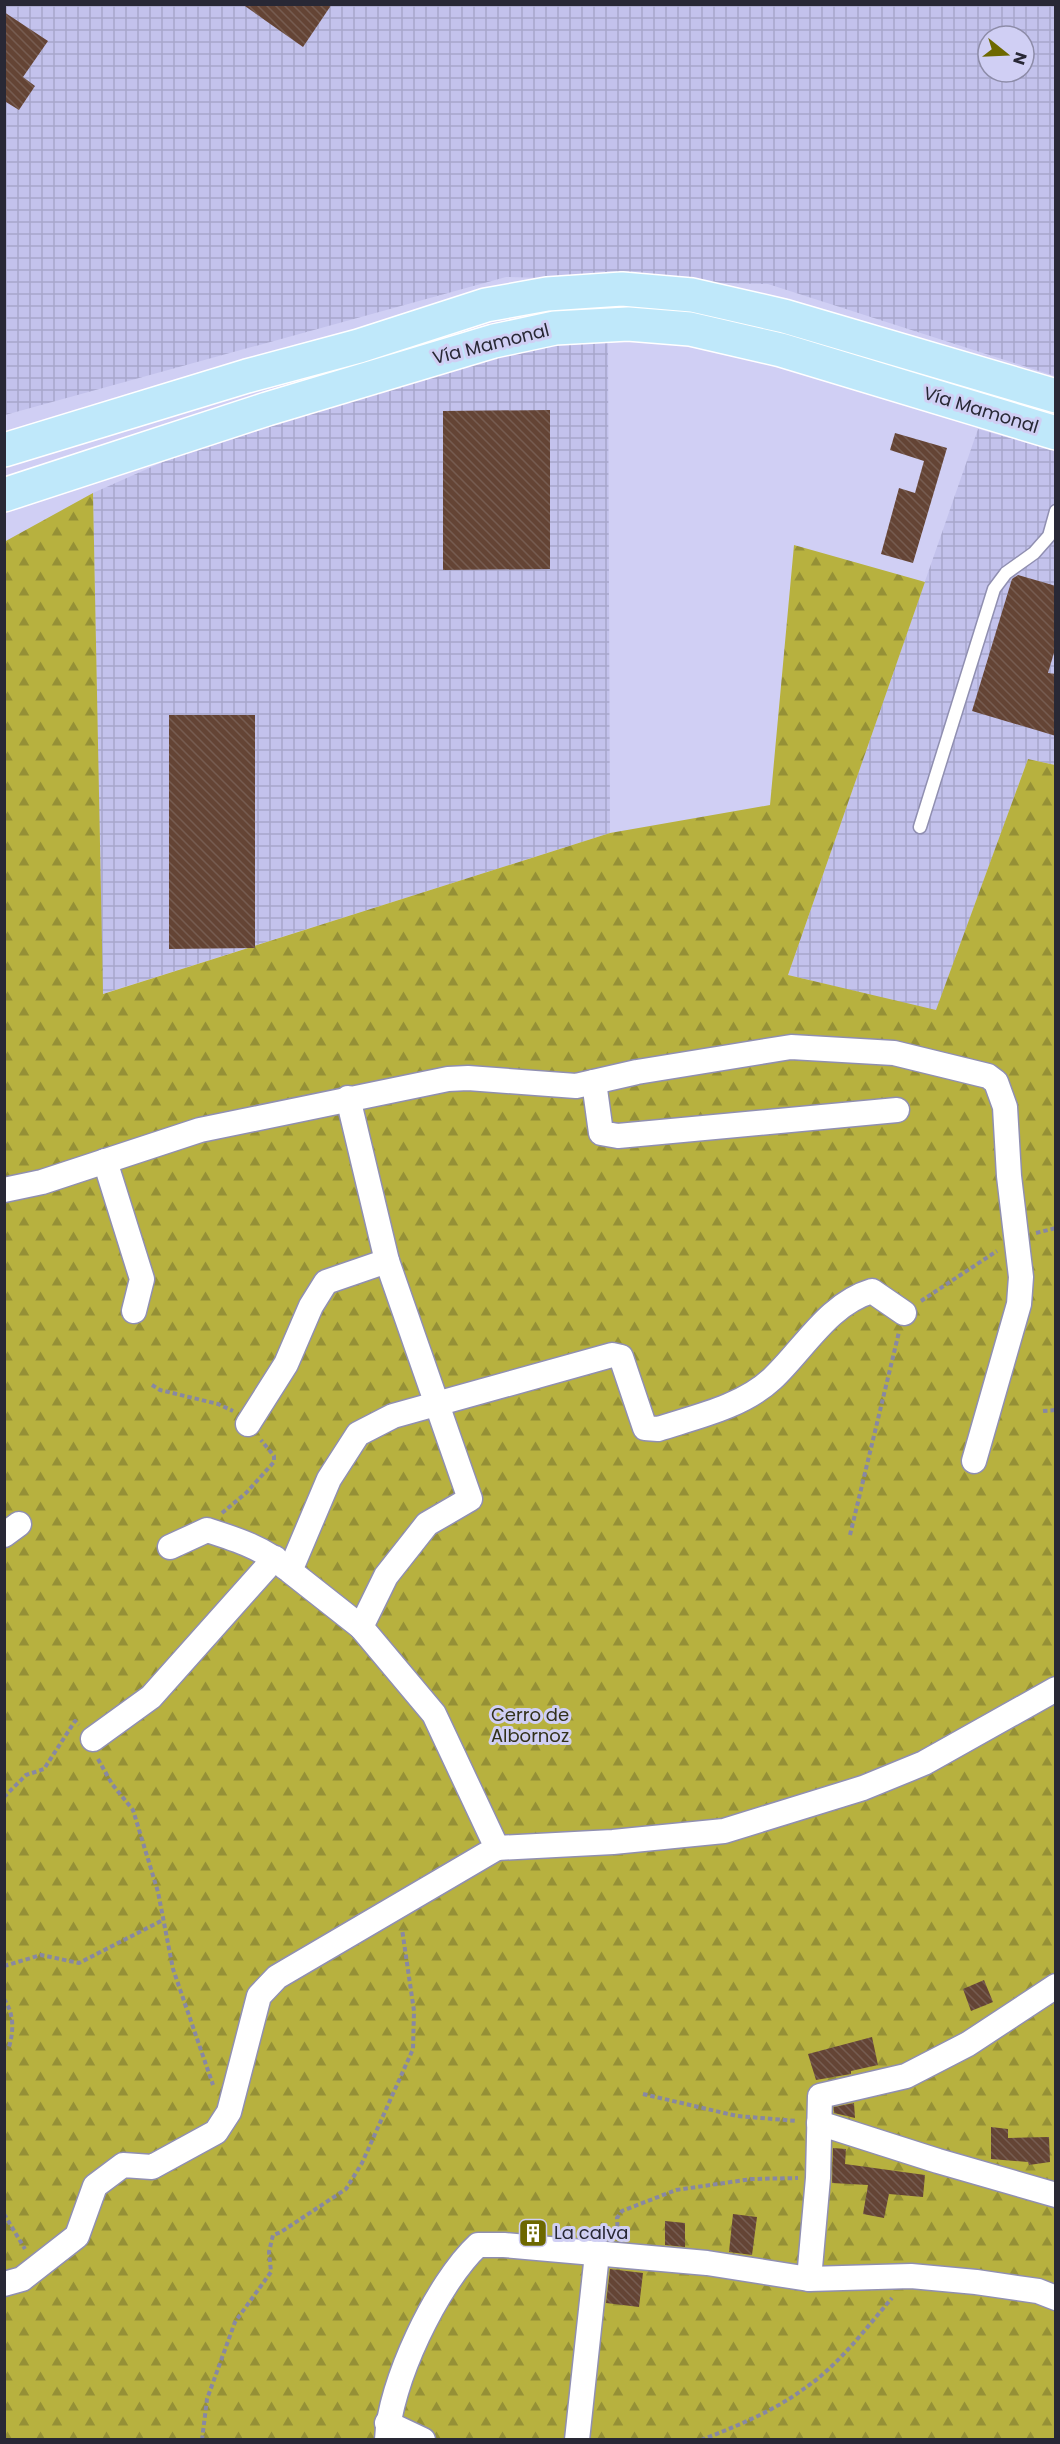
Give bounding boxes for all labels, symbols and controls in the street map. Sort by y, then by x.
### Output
north arrow [976,24,1036,84]
text: N [1007,49,1033,68]
street label: Vía Mamonal [430,317,552,370]
street label: Vía Mamonal [920,380,1042,439]
park label: Cerro de Albornoz [491,1702,569,1748]
building icon: La calva [517,2217,549,2249]
place label: La calva [554,2220,629,2245]

